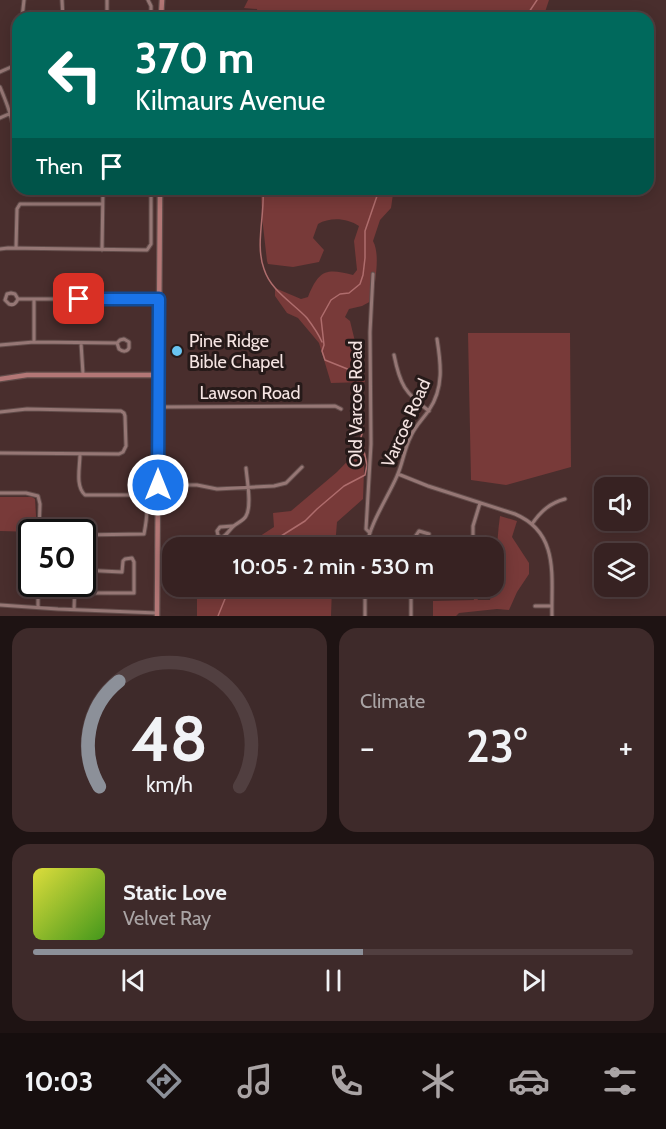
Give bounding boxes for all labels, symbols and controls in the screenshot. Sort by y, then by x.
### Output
text: 370 m [135,32,254,84]
icon: left [36,36,114,114]
text: Kilmaurs Avenue [135,84,325,117]
icon: arrive [95,150,128,183]
text: Then [36,153,83,180]
pin [53,273,104,324]
icon: arrive [62,282,95,315]
place label: Pine Ridge Bible Chapel [189,330,285,373]
street label: Old Varcoe Road [345,341,367,467]
marker: Pine Ridge Bible Chapel [170,344,184,358]
street label: Varcoe Road [377,375,435,471]
street label: Lawson Road [200,382,300,404]
position arrow [126,453,190,517]
map controls [594,477,648,597]
button: sound [594,477,648,531]
speed limit sign: 50 [18,519,96,597]
button: layers [594,543,648,597]
text: 10:05 · 2 min · 530 m [232,553,434,580]
text: Climate [360,689,425,713]
text: 48 [131,701,208,777]
text: 23° [466,719,527,773]
text: − [360,727,375,767]
text: + [618,727,633,767]
text: km/h [146,771,193,797]
text: Static Love [123,879,227,906]
text: Velvet Ray [123,906,211,930]
icon: previous [117,964,150,997]
icon: pause [317,964,350,997]
icon: next [517,964,550,997]
icon: directions [143,1060,185,1102]
icon: music [234,1060,276,1102]
icon: phone [325,1060,367,1102]
icon: climate [417,1060,459,1102]
icon: car [508,1060,550,1102]
icon: filters [599,1060,641,1102]
text: 10:03 [25,1065,93,1098]

